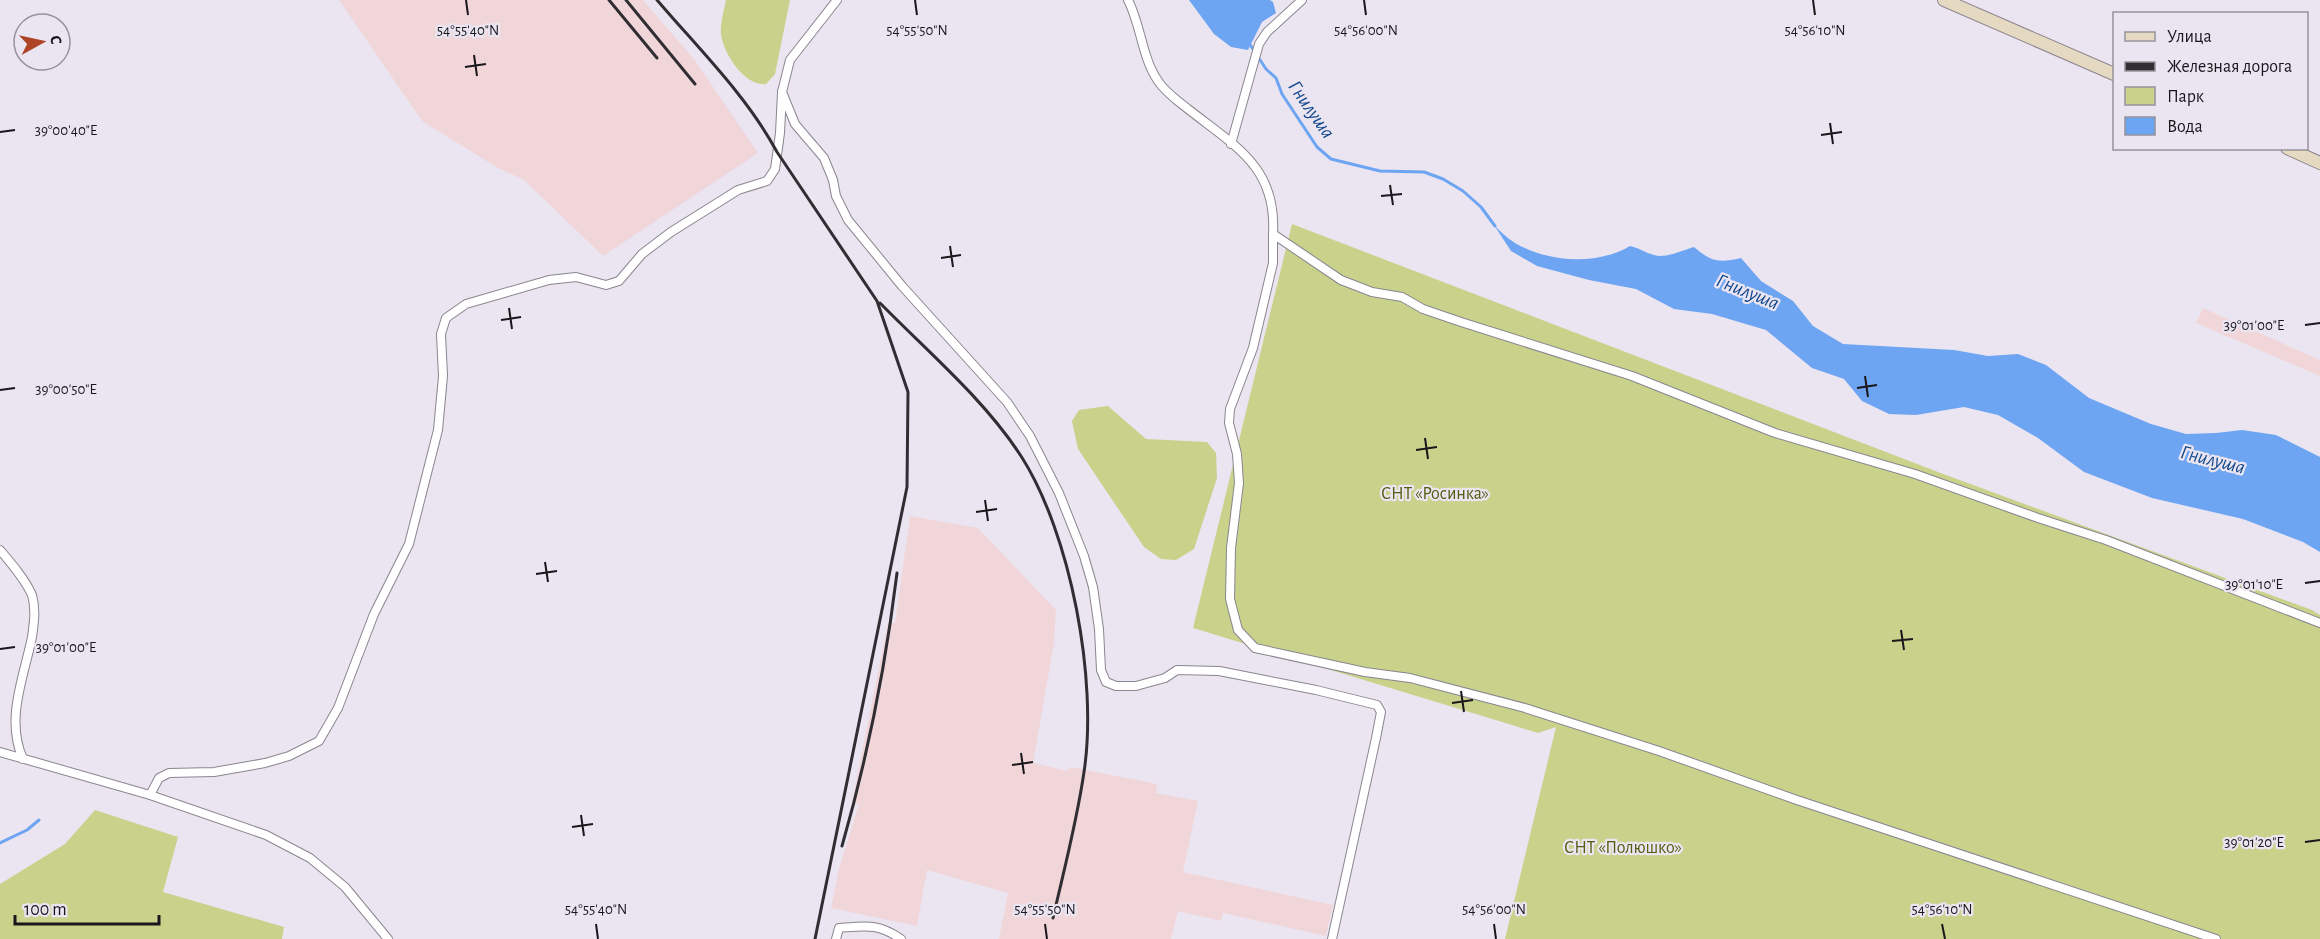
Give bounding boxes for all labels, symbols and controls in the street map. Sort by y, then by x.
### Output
north arrow [12,12,72,72]
legend [2113,12,2308,150]
text: 54°55'40"N [437,23,499,38]
text: 54°55'50"N [886,23,948,38]
text: 54°56'00"N [1334,23,1398,38]
text: 54°56'10"N [1784,23,1846,38]
text: Улица [2167,28,2212,46]
text: С [47,35,64,46]
text: Железная дорога [2167,58,2292,76]
water label: Гнилуша [1284,77,1338,142]
text: Парк [2167,88,2205,106]
text: Вода [2167,118,2203,136]
text: 39°00'40"E [35,123,97,138]
water label: Гнилуша [1713,270,1782,313]
text: 39°01'00"E [2224,318,2284,333]
text: 39°00'50"E [35,382,97,397]
water label: Гнилуша [2179,442,2247,478]
park label: СНТ «Росинка» [1381,485,1489,503]
text: 39°01'10"E [2225,577,2283,592]
text: 39°01'00"E [36,640,96,655]
text: 39°01'20"E [2224,835,2284,850]
park label: СНТ «Полюшко» [1564,839,1682,857]
scale bar [15,888,159,926]
text: 100 m [24,901,67,919]
text: 54°55'40"N [565,902,627,917]
text: 54°55'50"N [1014,902,1076,917]
text: 54°56'00"N [1462,902,1526,917]
text: 54°56'10"N [1911,902,1973,917]

